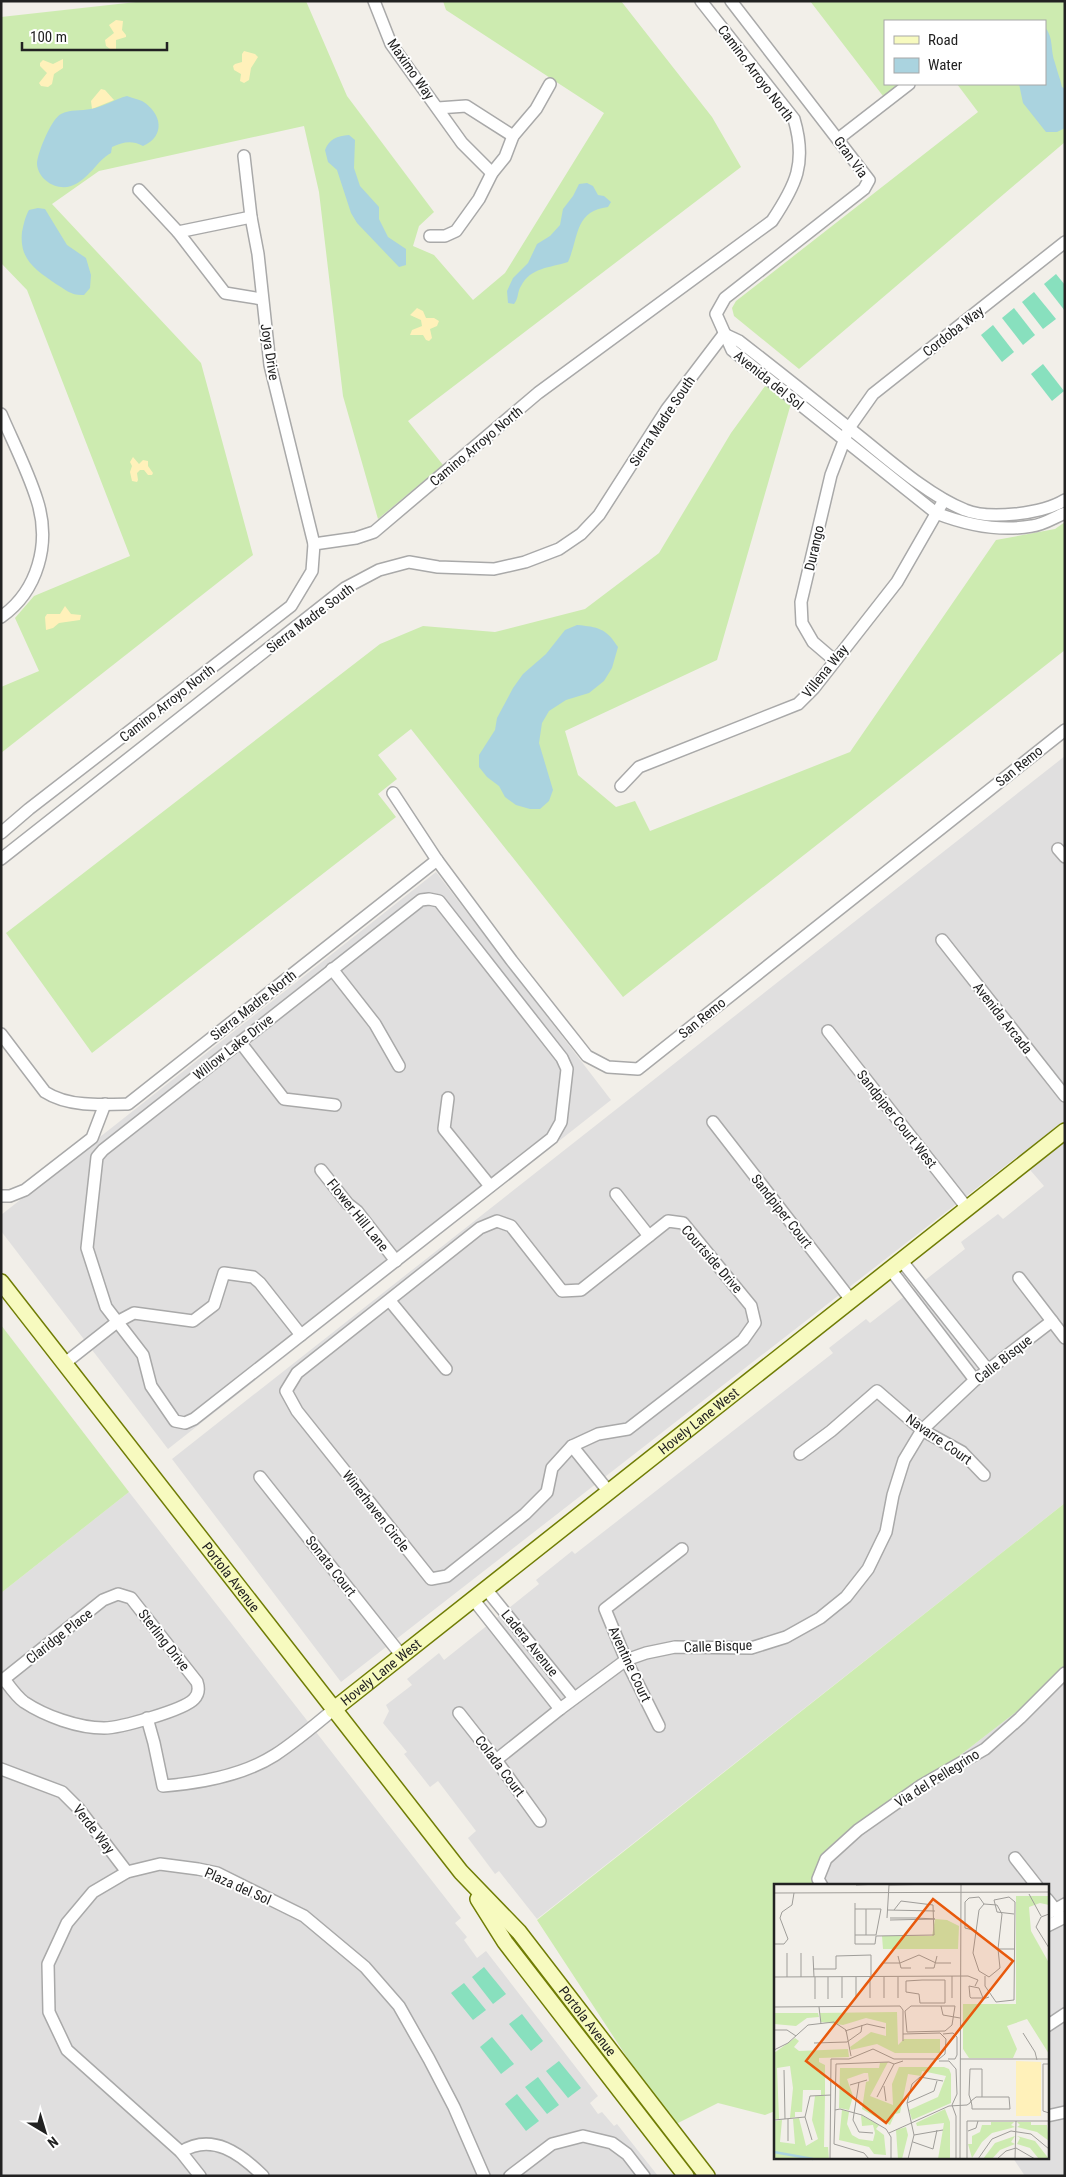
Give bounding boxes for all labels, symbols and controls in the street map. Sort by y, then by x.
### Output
scale bar [22,20,168,52]
legend [884,20,1046,85]
street label: Camino Arroyo North [715,22,797,124]
text: 100 m [30,28,67,46]
text: Road [928,31,958,49]
street label: Maximo Way [384,36,438,103]
text: Water [928,56,963,74]
street label: Gran Via [831,133,871,181]
street label: Cordoba Way [919,302,987,360]
street label: Joya Drive [258,322,282,382]
street label: Avenida del Sol [731,347,807,413]
street label: Sierra Madre South [626,373,698,469]
street label: Camino Arroyo North [426,403,526,489]
street label: Durango [801,524,827,572]
street label: Sierra Madre South [263,580,357,656]
street label: Villena Way [799,641,851,701]
street label: Camino Arroyo North [116,661,218,745]
street label: San Remo [992,742,1046,790]
street label: Sierra Madre North [207,967,299,1043]
street label: Avenida Arcada [970,979,1036,1057]
street label: San Remo [675,994,729,1042]
street label: Willow Lake Drive [190,1011,276,1083]
street label: Sandpiper Court West [854,1067,940,1171]
street label: Sandpiper Court [748,1171,816,1251]
street label: Flower Hill Lane [324,1176,392,1255]
street label: Courtside Drive [678,1222,746,1297]
street label: Calle Bisque [971,1331,1035,1386]
street label: Hovely Lane West [655,1384,742,1458]
street label: Navarre Court [903,1410,975,1468]
street label: Winerhaven Circle [339,1467,413,1555]
street label: Sonata Court [302,1533,360,1599]
street label: Portola Avenue [199,1539,263,1615]
street label: Claridge Place [23,1605,96,1667]
street label: Sterling Drive [135,1606,193,1674]
street label: Ladera Avenue [498,1606,562,1680]
street label: Aventine Court [606,1624,654,1704]
street label: Hovely Lane West [337,1636,424,1709]
street label: Calle Bisque [684,1637,753,1655]
street label: Colada Court [472,1732,528,1800]
street label: Via del Pellegrino [892,1746,982,1810]
street label: Verde Way [70,1801,118,1857]
street label: Plaza del Sol [202,1864,274,1908]
inset map [774,1884,1048,2160]
street label: Portola Avenue [556,1983,620,2059]
north arrow [20,2107,70,2157]
text: N [45,2133,61,2151]

